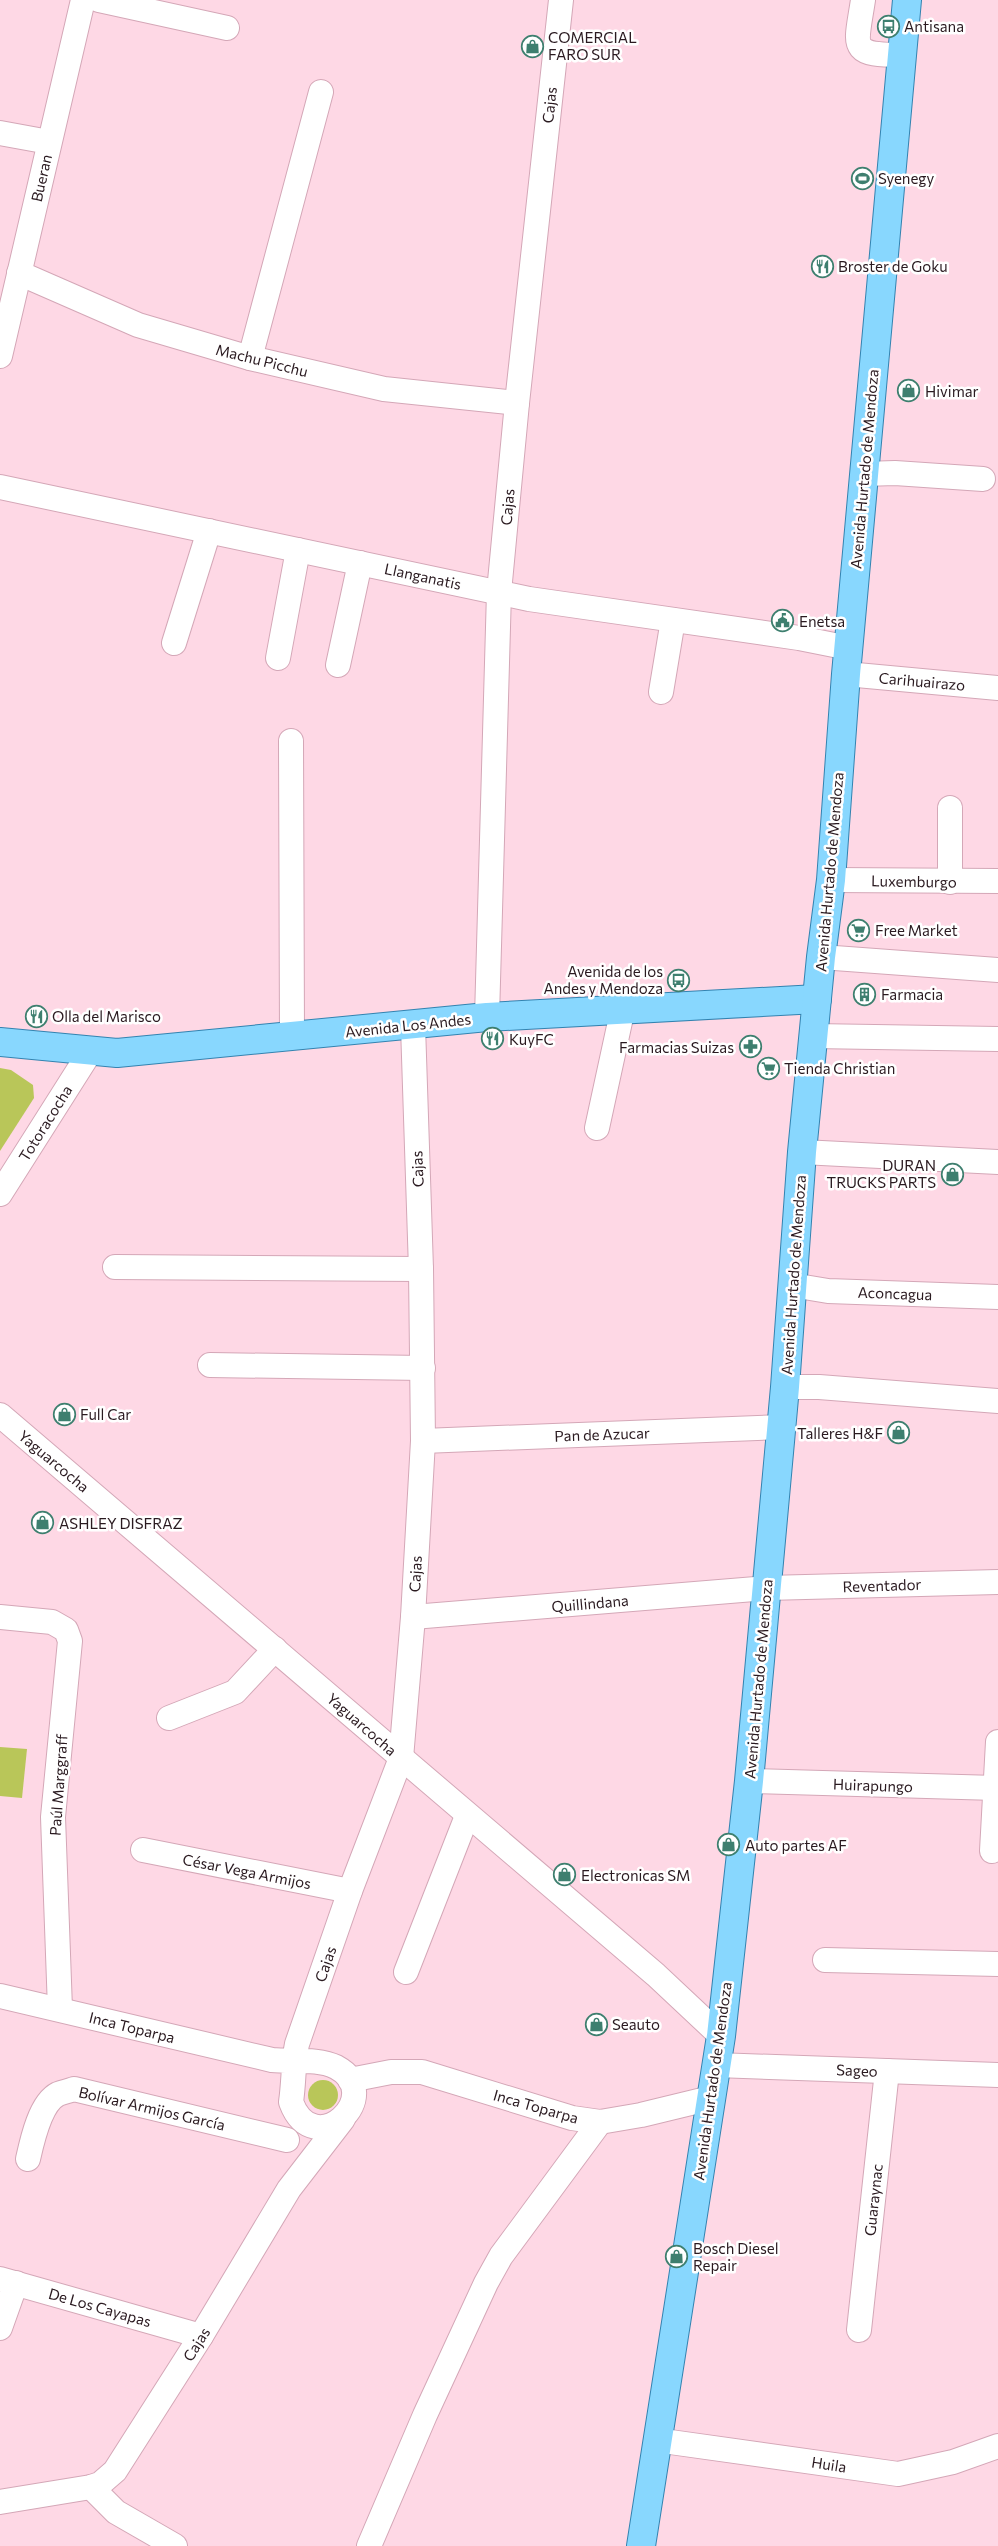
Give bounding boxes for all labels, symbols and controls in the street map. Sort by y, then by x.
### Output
bus stop icon: Antisana [876,14,900,38]
place label: Antisana [904,17,964,35]
place label: COMERCIAL FARO SUR [548,28,637,63]
shop icon: COMERCIAL FARO SUR [520,34,544,58]
street label: Cajas [538,86,560,124]
street label: Bueran [27,152,55,204]
sports icon: Syenegy [850,166,874,190]
place label: Syenegy [878,169,935,187]
restaurant icon: Broster de Goku [810,254,834,278]
place label: Broster de Goku [838,257,948,275]
street label: Machu Picchu [214,340,310,380]
street label: Avenida Hurtado de Mendoza [846,368,882,570]
shop icon: Hivimar [897,379,921,403]
place label: Hivimar [925,382,979,400]
street label: Cajas [496,488,518,526]
street label: Llanganatis [383,559,463,593]
public building icon: Enetsa [771,609,795,633]
place label: Enetsa [799,612,845,630]
street label: Carihuairazo [878,668,966,694]
street label: Avenida Hurtado de Mendoza [811,771,847,973]
street label: Luxemburgo [871,871,957,891]
supermarket icon: Free Market [847,918,871,942]
place label: Free Market [875,921,958,939]
place label: Avenida de los Andes y Mendoza [543,962,663,997]
bus stop icon: Avenida de los Andes y Mendoza [667,968,691,992]
building icon: Farmacia [853,982,877,1006]
place label: Farmacia [881,985,943,1003]
restaurant icon: Olla del Marisco [24,1004,48,1028]
place label: Olla del Marisco [52,1007,161,1025]
street label: Avenida Los Andes [344,1009,472,1041]
restaurant icon: KuyFC [481,1027,505,1051]
place label: KuyFC [509,1030,554,1048]
pharmacy icon: Farmacias Suizas [738,1035,762,1059]
place label: Farmacias Suizas [619,1038,734,1056]
supermarket icon: Tienda Christian [756,1056,780,1080]
place label: Tienda Christian [784,1059,895,1077]
street label: Totoracocha [15,1082,75,1164]
street label: Cajas [407,1150,427,1188]
place label: DURAN TRUCKS PARTS [827,1156,936,1191]
shop icon: DURAN TRUCKS PARTS [940,1162,964,1186]
street label: Avenida Hurtado de Mendoza [777,1174,809,1376]
street label: Aconcagua [857,1283,933,1303]
shop icon: Full Car [52,1402,76,1426]
place label: Full Car [80,1405,131,1423]
shop icon: Talleres H&F [887,1421,911,1445]
street label: Pan de Azucar [554,1423,650,1445]
place label: Talleres H&F [797,1424,883,1442]
street label: Yaguarcocha [15,1426,93,1496]
shop icon: ASHLEY DISFRAZ [31,1511,55,1535]
place label: ASHLEY DISFRAZ [59,1514,183,1532]
street label: Cajas [405,1555,425,1593]
street label: Reventador [842,1575,922,1595]
street label: Avenida Hurtado de Mendoza [740,1578,776,1780]
street label: Quillindana [551,1591,629,1615]
street label: Yaguarcocha [323,1689,401,1759]
street label: Paúl Marggraff [45,1733,71,1836]
street label: Huirapungo [833,1775,913,1795]
shop icon: Auto partes AF [717,1833,741,1857]
place label: Auto partes AF [745,1836,847,1854]
street label: César Vega Armijos [181,1850,313,1892]
shop icon: Electronicas SM [553,1863,577,1887]
place label: Electronicas SM [581,1866,690,1884]
street label: Cajas [311,1944,340,1984]
street label: Avenida Hurtado de Mendoza [689,1981,735,2181]
street label: Inca Toparpa [87,2008,177,2046]
shop icon: Seauto [584,2012,608,2036]
place label: Seauto [612,2015,660,2033]
street label: Sageo [836,2060,878,2080]
street label: Bolívar Armijos García [77,2082,227,2134]
street label: Inca Toparpa [491,2085,581,2127]
street label: Guaraynac [860,2163,886,2237]
place label: Bosch Diesel Repair [693,2239,779,2274]
shop icon: Bosch Diesel Repair [665,2245,689,2269]
street label: De Los Cayapas [47,2284,154,2330]
street label: Cajas [179,2324,213,2364]
street label: Huila [810,2452,848,2476]

